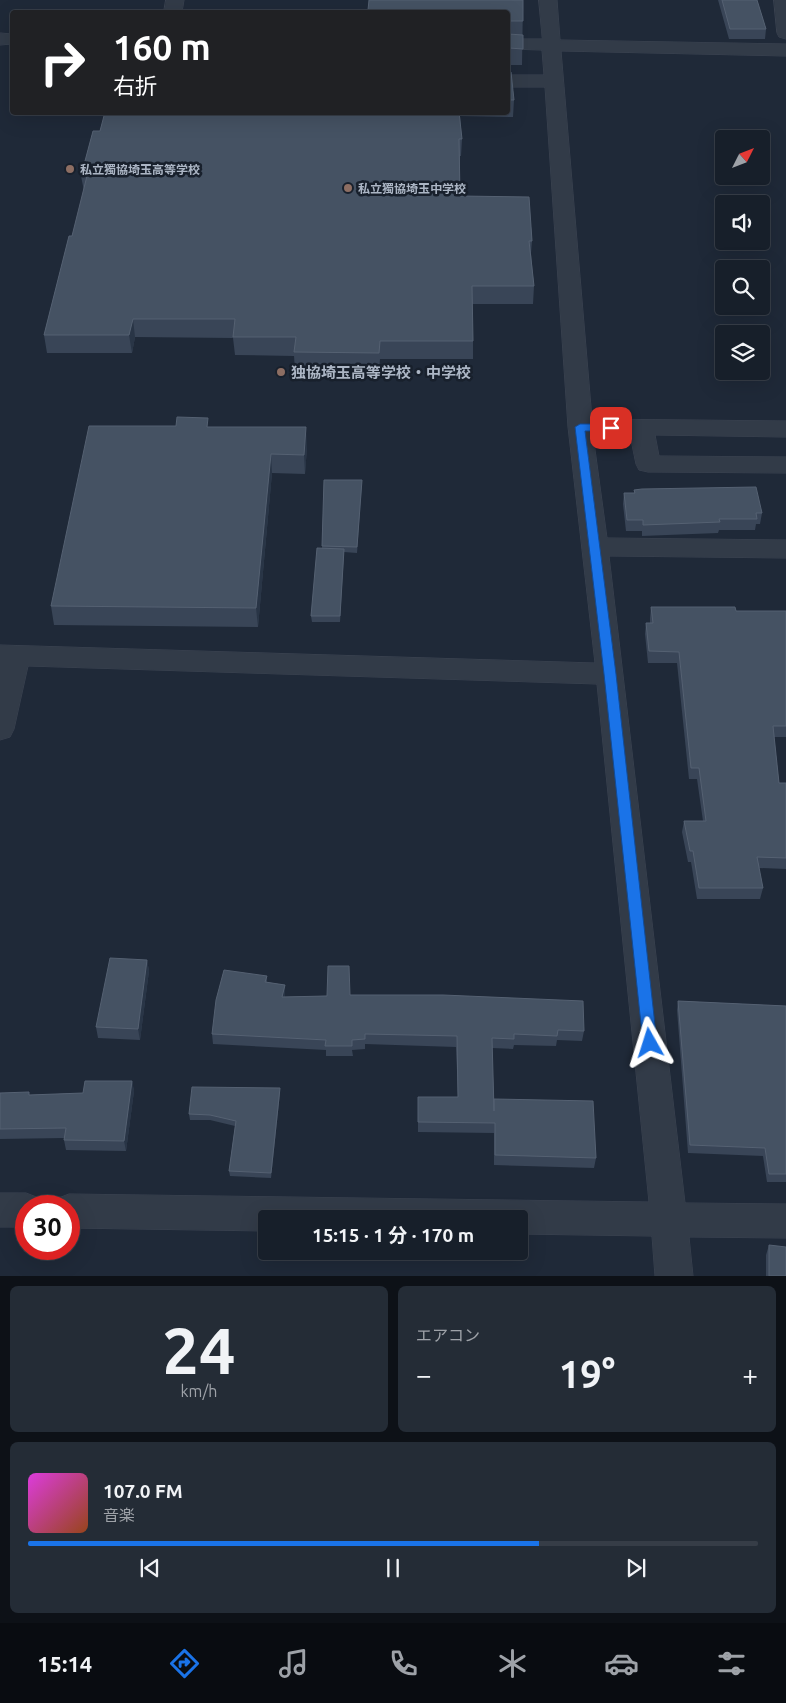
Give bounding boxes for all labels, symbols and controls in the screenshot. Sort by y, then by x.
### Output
text: 160 m [113,27,211,67]
icon: right [30,30,95,95]
text: 右折 [113,73,157,98]
north arrow [715,130,770,185]
map controls [715,130,770,380]
marker: 私立獨協埼玉高等学校 [64,163,76,175]
place label: 私立獨協埼玉高等学校 [80,163,200,176]
marker: 私立獨協埼玉中学校 [342,182,354,194]
place label: 私立獨協埼玉中学校 [358,182,466,195]
button: sound [715,195,770,250]
button: search [715,260,770,315]
button: layers [715,325,770,380]
place label: 独協埼玉高等学校・中学校 [291,364,471,381]
marker: 独協埼玉高等学校・中学校 [275,366,287,378]
pin [590,407,632,449]
icon: arrive [597,414,625,442]
position arrow [623,1016,675,1068]
speed limit sign: 30 [15,1195,80,1260]
text: 15:15 · 1 分 · 170 m [312,1224,474,1246]
text: 24 [162,1313,236,1386]
text: エアコン [416,1326,480,1344]
text: 19° [559,1353,615,1395]
text: − [416,1359,432,1390]
text: + [742,1359,758,1390]
text: km/h [181,1382,217,1400]
text: 107.0 FM [103,1480,183,1502]
text: 音楽 [103,1506,135,1524]
icon: previous [136,1554,164,1582]
icon: pause [379,1554,407,1582]
icon: next [622,1554,650,1582]
icon: directions [167,1646,202,1681]
icon: music [276,1646,311,1681]
icon: phone [386,1646,421,1681]
icon: climate [495,1646,530,1681]
icon: car [604,1646,639,1681]
icon: filters [714,1646,749,1681]
text: 15:14 [37,1651,92,1676]

